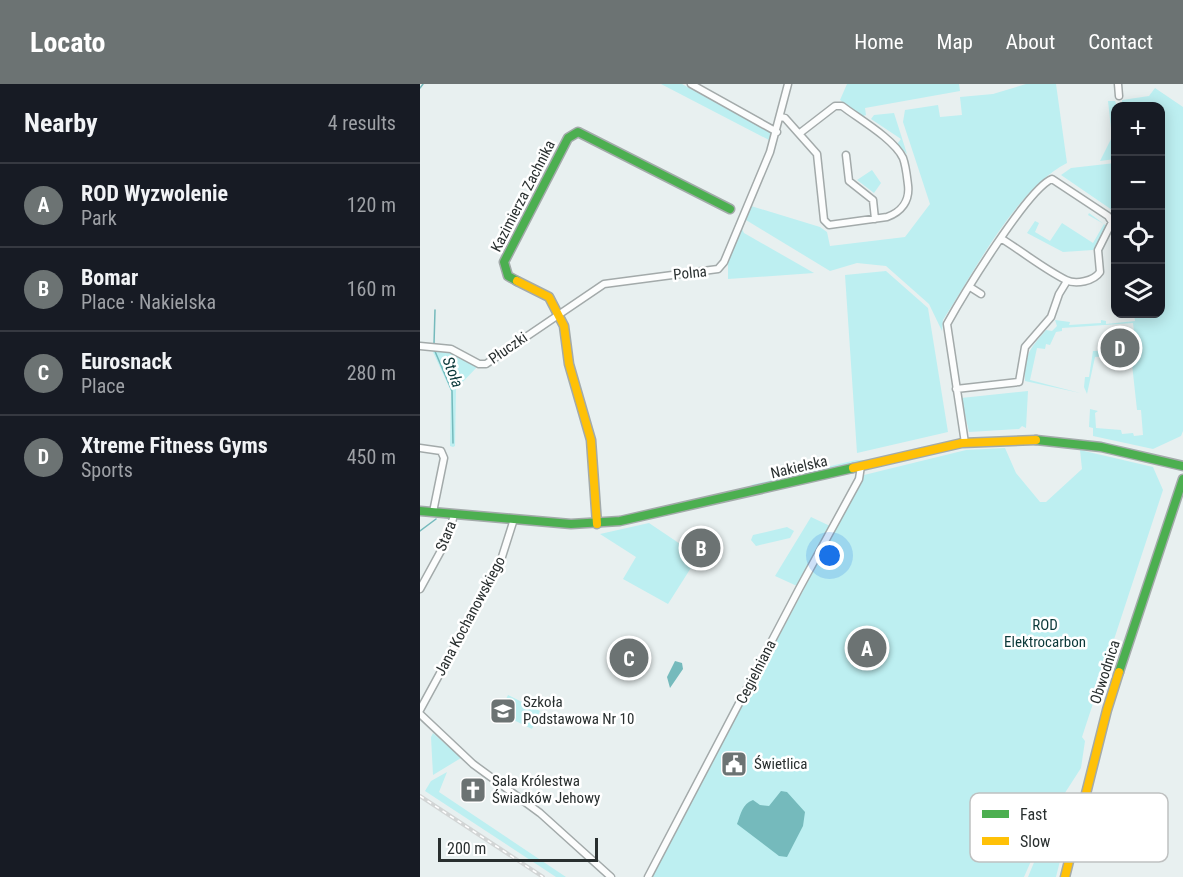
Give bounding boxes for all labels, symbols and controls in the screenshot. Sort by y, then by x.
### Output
text: Locato [30,26,106,59]
text: Home [854,30,904,54]
text: Map [937,30,973,54]
text: About [1006,30,1055,54]
text: Contact [1088,30,1153,54]
map controls [1111,102,1165,318]
button: + [1111,102,1165,156]
text: Nearby [24,108,98,138]
text: 4 results [328,111,396,135]
street label: Kazimierza Zachnika [487,137,559,255]
button: − [1111,156,1165,210]
text: ROD Wyzwolenie [81,181,228,206]
text: A [38,193,49,217]
text: 120 m [347,193,396,217]
text: Park [81,206,117,230]
button: locate [1111,210,1165,264]
street label: Polna [672,262,708,284]
button: layers [1111,264,1165,318]
text: Bomar [81,265,138,290]
text: B [38,277,49,301]
text: 160 m [347,277,396,301]
text: Place · Nakielska [81,290,216,314]
pin: D [1100,326,1140,370]
street label: Płuczki [485,328,531,368]
text: Eurosnack [81,349,172,374]
water label: Stoła [438,354,468,390]
text: C [38,361,49,385]
text: 280 m [347,361,396,385]
text: Place [81,374,125,398]
text: Xtreme Fitness Gyms [81,433,268,458]
text: D [38,445,49,469]
text: 450 m [347,445,396,469]
street label: Nakielska [769,452,829,482]
text: Sports [81,458,133,482]
street label: Stara [432,518,460,554]
pin: B [682,526,720,570]
your location [815,541,844,570]
street label: Jana Kochanowskiego [431,553,509,679]
park label: ROD Elektrocarbon [1004,616,1086,651]
pin: A [848,626,886,670]
pin: C [610,636,648,680]
street label: Cegielniana [732,637,780,707]
street label: Obwodnica [1086,638,1124,706]
place label: Szkoła Podstawowa Nr 10 [523,693,634,728]
school or university icon: Szkoła Podstawowa Nr 10 [488,696,518,726]
public building icon: Świetlica [719,749,749,779]
place label: Świetlica [754,755,807,773]
place label: Sala Królestwa Świadków Jehowy [492,772,600,807]
church icon: Sala Królestwa Świadków Jehowy [458,775,488,805]
legend [970,793,1168,862]
text: Fast [1020,805,1047,824]
text: Slow [1020,832,1050,851]
scale bar [438,835,598,862]
text: 200 m [447,839,486,858]

